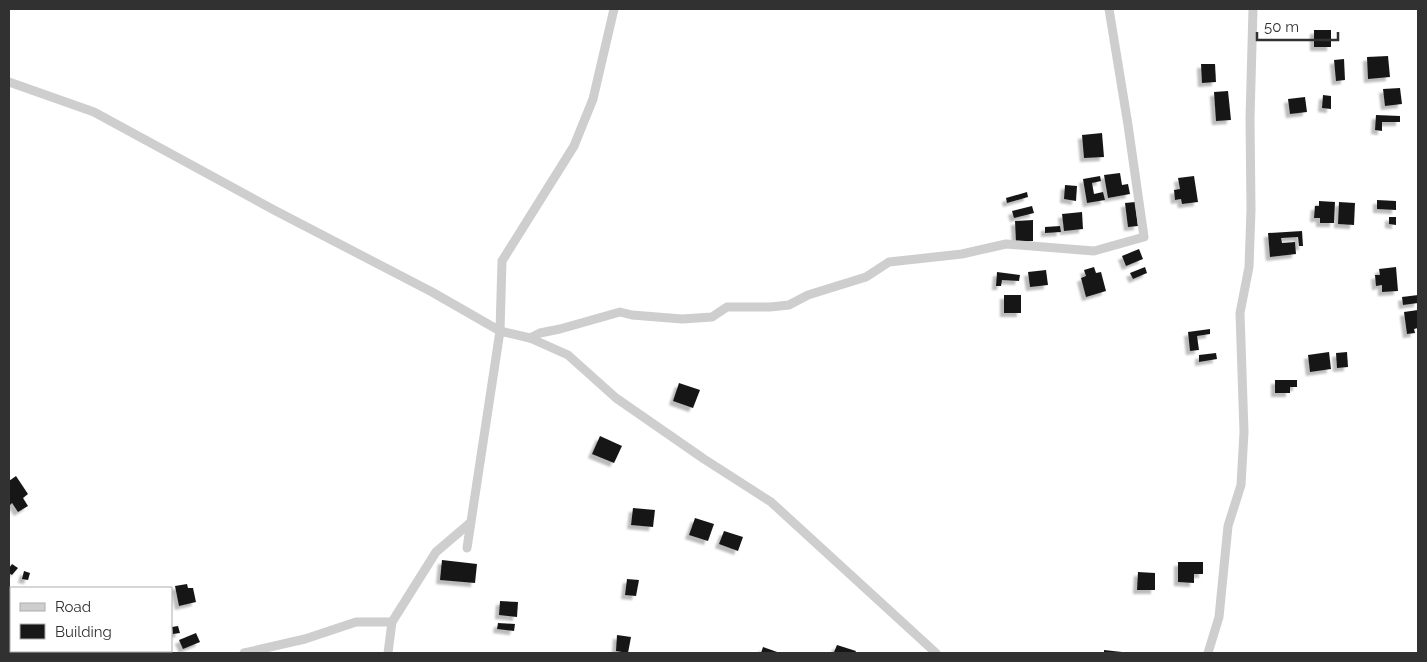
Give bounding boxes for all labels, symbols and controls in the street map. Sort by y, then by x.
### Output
scale bar [1257,10,1338,42]
text: 50 m [1264,18,1299,36]
legend [10,587,172,652]
text: Road [55,598,91,616]
text: Building [55,623,112,641]

